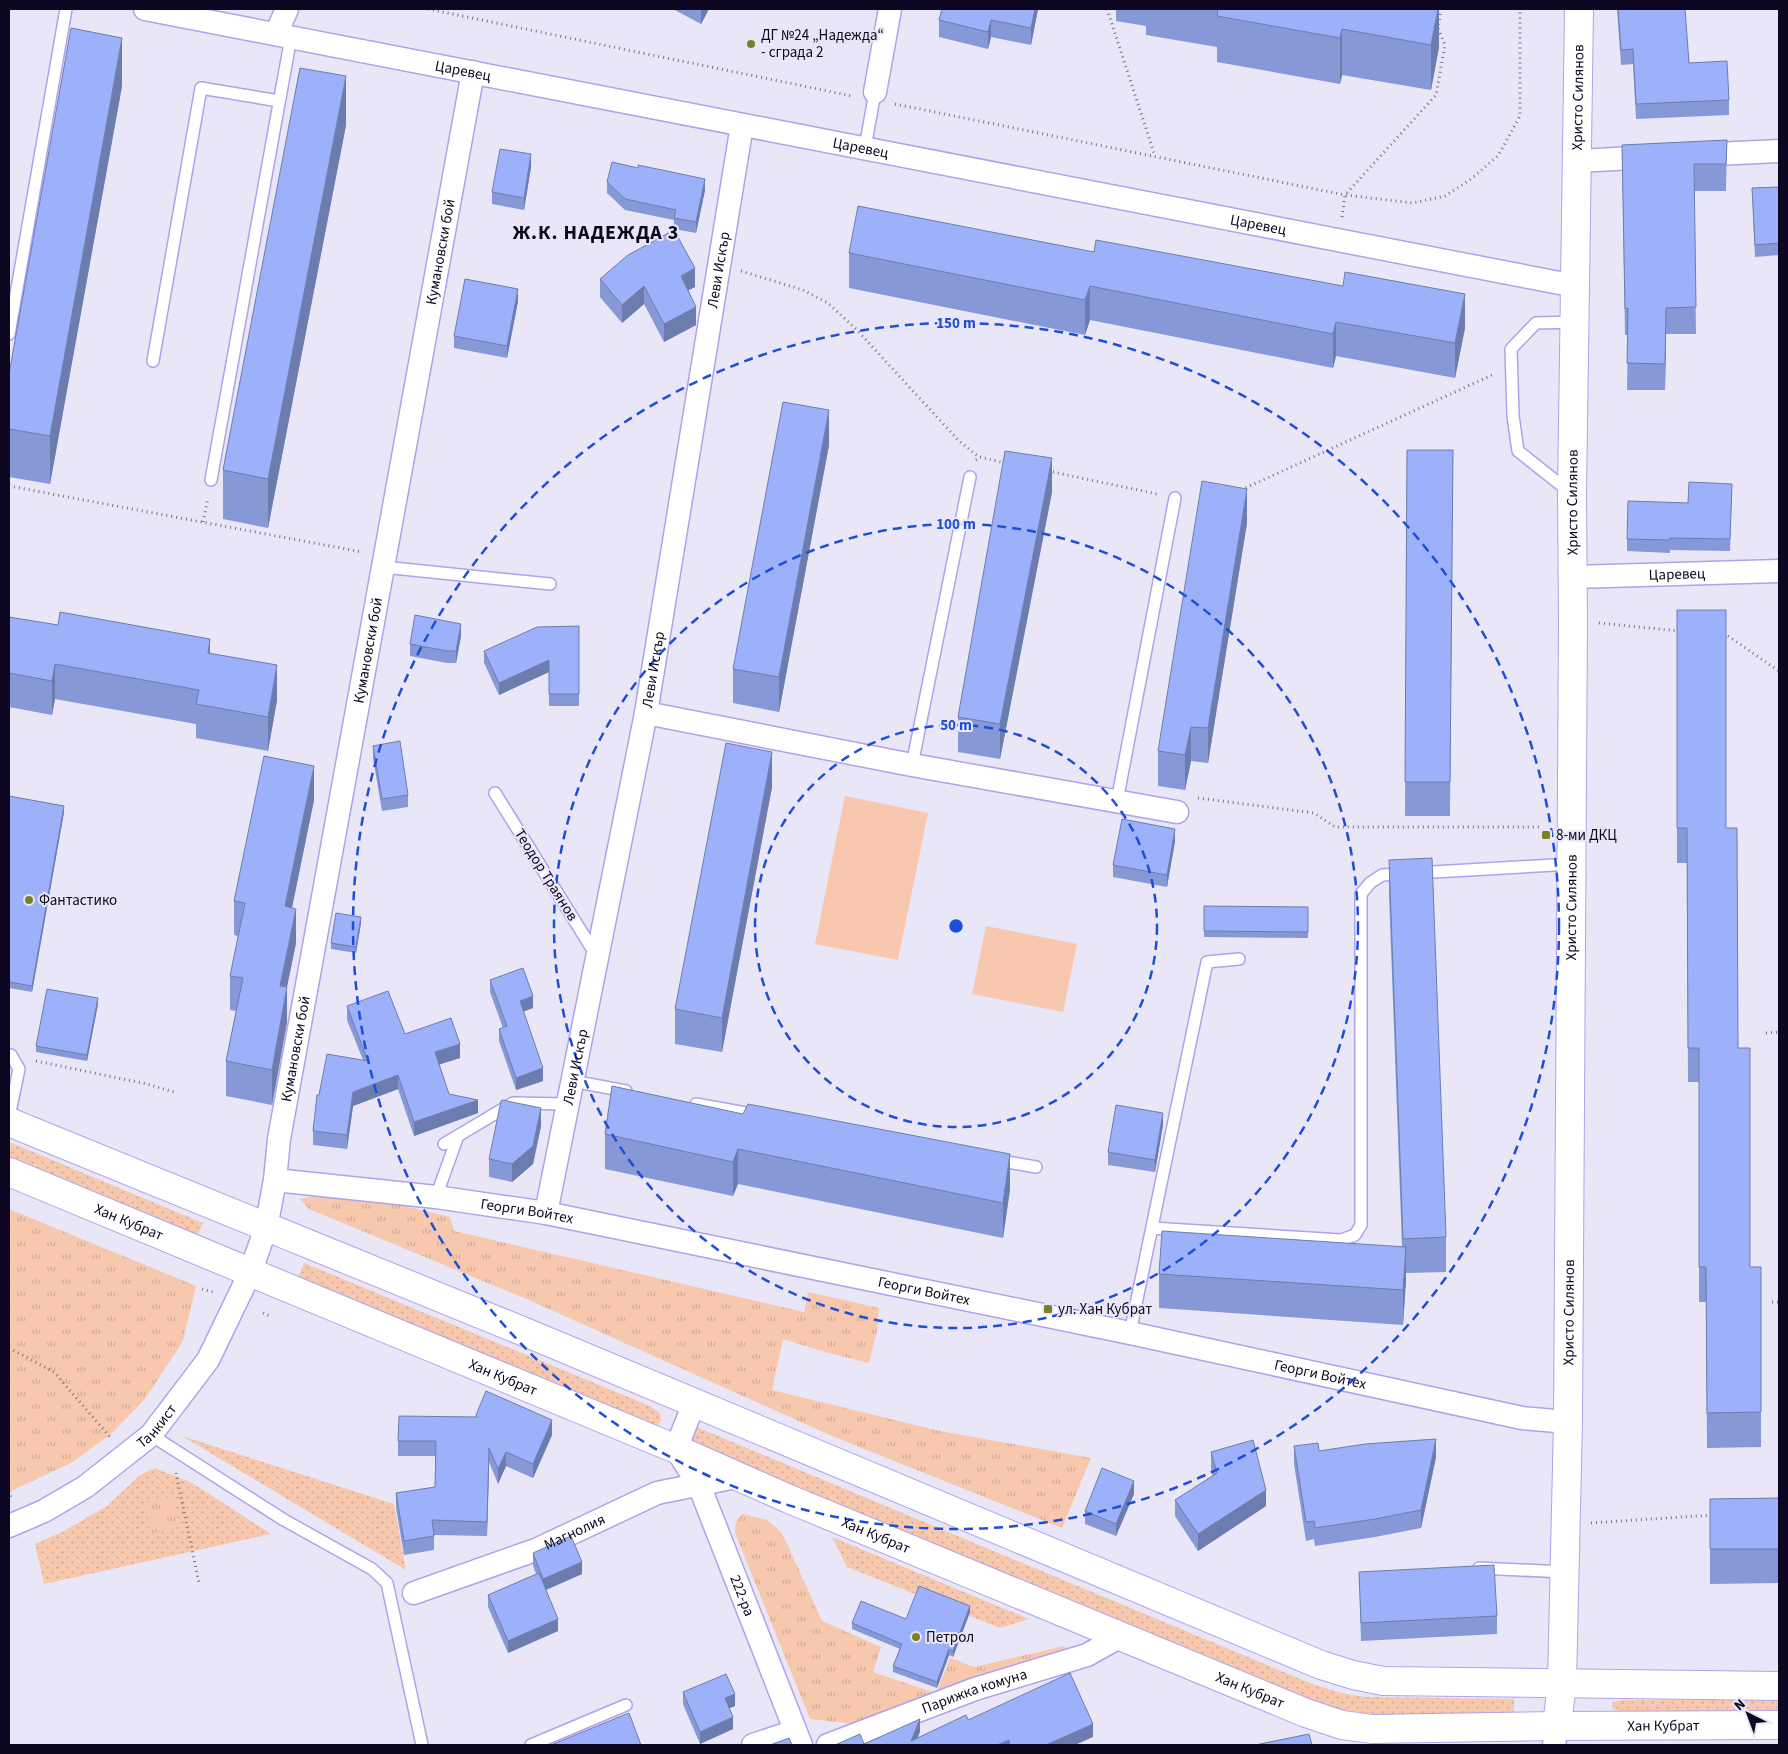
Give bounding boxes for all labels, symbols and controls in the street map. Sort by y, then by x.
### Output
place label: ДГ №24 „Надежда“ - сграда 2 [761,25,884,63]
marker: ДГ №24 „Надежда“ - сграда 2 [745,38,757,50]
street label: Христо Силянов [1566,44,1589,151]
street label: Царевец [433,55,493,86]
street label: Царевец [831,132,891,163]
street label: Кумановски бой [420,197,460,306]
street label: Царевец [1229,209,1289,240]
district label: Ж.К. НАДЕЖДА 3 [513,219,679,247]
street label: Леви Искър [702,230,735,310]
text: 150 m [936,313,976,334]
street label: Христо Силянов [1561,449,1583,555]
text: 100 m [936,514,976,535]
street label: Царевец [1648,563,1706,585]
street label: Кумановски бой [348,596,388,705]
street label: Леви Искър [637,630,670,709]
text: 50 m [940,715,972,736]
street label: Теодор Траянов [509,825,583,925]
place label: 8-ми ДКЦ [1556,825,1617,846]
marker: 8-ми ДКЦ [1540,829,1552,841]
street label: Христо Силянов [1560,854,1582,960]
place label: Фантастико [39,890,117,911]
marker: Фантастико [23,894,35,906]
centre of rings [947,917,965,935]
street label: Кумановски бой [275,994,315,1103]
street label: Леви Искър [557,1027,593,1107]
street label: Георги Войтех [479,1193,576,1229]
street label: Хан Кубрат [92,1198,167,1246]
street label: Христо Силянов [1558,1259,1580,1365]
street label: Георги Войтех [876,1271,972,1310]
place label: ул. Хан Кубрат [1058,1299,1152,1320]
marker: ул. Хан Кубрат [1042,1303,1054,1315]
street label: Хан Кубрат [466,1354,541,1401]
street label: Георги Войтех [1272,1354,1369,1395]
street label: Танкист [132,1399,182,1453]
street label: Магнолия [541,1508,609,1555]
street label: Хан Кубрат [838,1511,914,1559]
street label: 222-ра [725,1572,760,1619]
place label: Петрол [926,1627,974,1648]
marker: Петрол [910,1631,922,1643]
street label: Парижка комуна [919,1663,1029,1719]
street label: Хан Кубрат [1213,1666,1288,1714]
north arrow [1723,1689,1773,1739]
text: N [1730,1695,1750,1716]
street label: Хан Кубрат [1627,1715,1700,1736]

